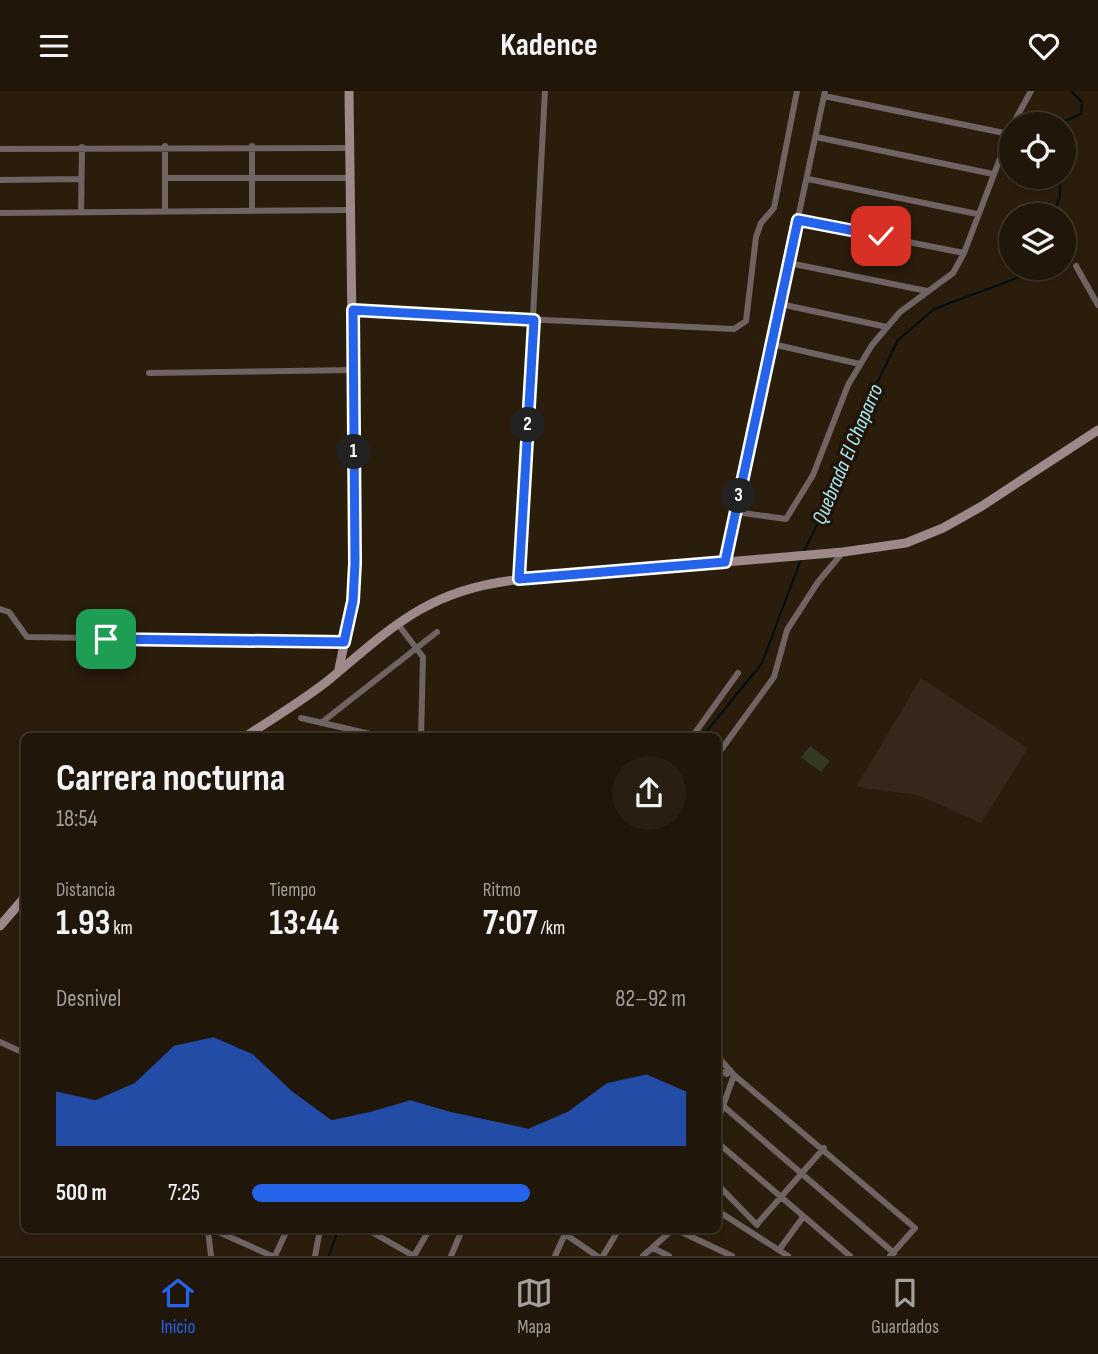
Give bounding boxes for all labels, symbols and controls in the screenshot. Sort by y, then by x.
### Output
text: Kadence [500,26,598,65]
icon: menu [35,27,73,65]
icon: heart [1025,27,1063,65]
map controls [999,112,1076,280]
button: locate [999,112,1076,189]
button: layers [999,203,1076,280]
pin [851,206,911,266]
icon: check [862,217,900,255]
water label: Quebrada El Chaparro [807,380,888,528]
pin: 2 [510,407,546,443]
text: 2 [523,413,532,436]
pin: 1 [336,435,372,469]
text: 1 [350,440,357,463]
pin: 3 [722,479,756,513]
text: 3 [734,484,743,507]
pin [76,609,136,669]
icon: arrive [87,620,125,658]
text: Carrera nocturna [56,756,285,801]
button: share [612,756,686,830]
text: 18:54 [56,805,97,833]
text: Distancia [56,879,115,902]
text: Tiempo [269,879,316,902]
text: Ritmo [483,879,521,902]
text: 1.93 [56,902,110,945]
text: 13:44 [269,902,339,945]
text: 7:07 [483,902,538,945]
text: km [110,917,133,940]
text: /km [538,917,565,940]
text: Desnivel [56,985,121,1013]
text: 82–92 m [615,985,686,1013]
text: 500 m [56,1179,107,1207]
text: 7:25 [168,1179,200,1207]
tab: Inicio [159,1274,197,1339]
tab: Mapa [515,1274,553,1339]
tab: Guardados [871,1274,939,1339]

